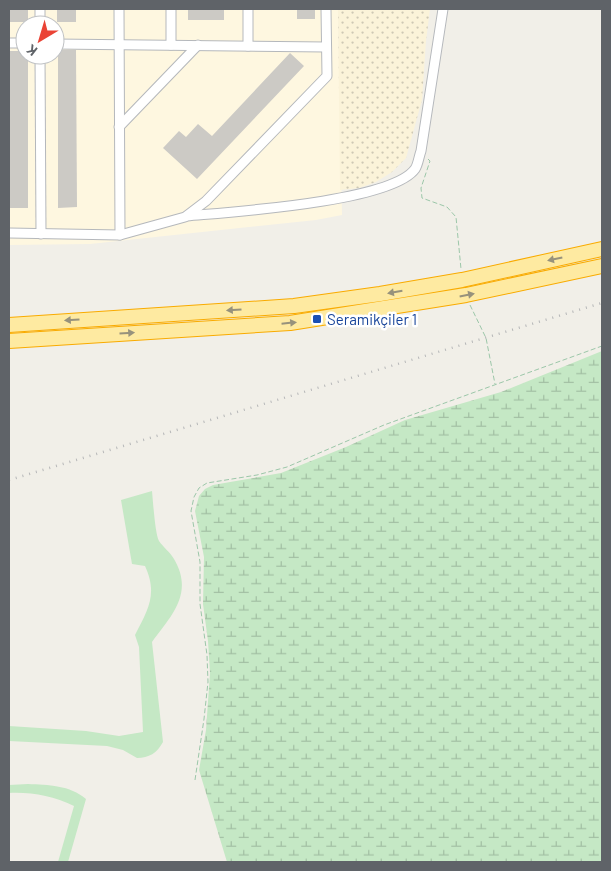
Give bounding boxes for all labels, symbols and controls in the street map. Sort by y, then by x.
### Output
north arrow [15,15,65,65]
text: K [23,41,40,60]
one-way arrow [546,256,562,264]
one-way arrow [387,288,403,296]
one-way arrow [460,291,475,299]
one-way arrow [226,306,242,314]
place label: Seramikçiler 1 [327,310,417,328]
marker: Seramikçiler 1 [311,313,323,325]
one-way arrow [64,317,80,325]
one-way arrow [282,319,298,327]
one-way arrow [120,329,136,337]

